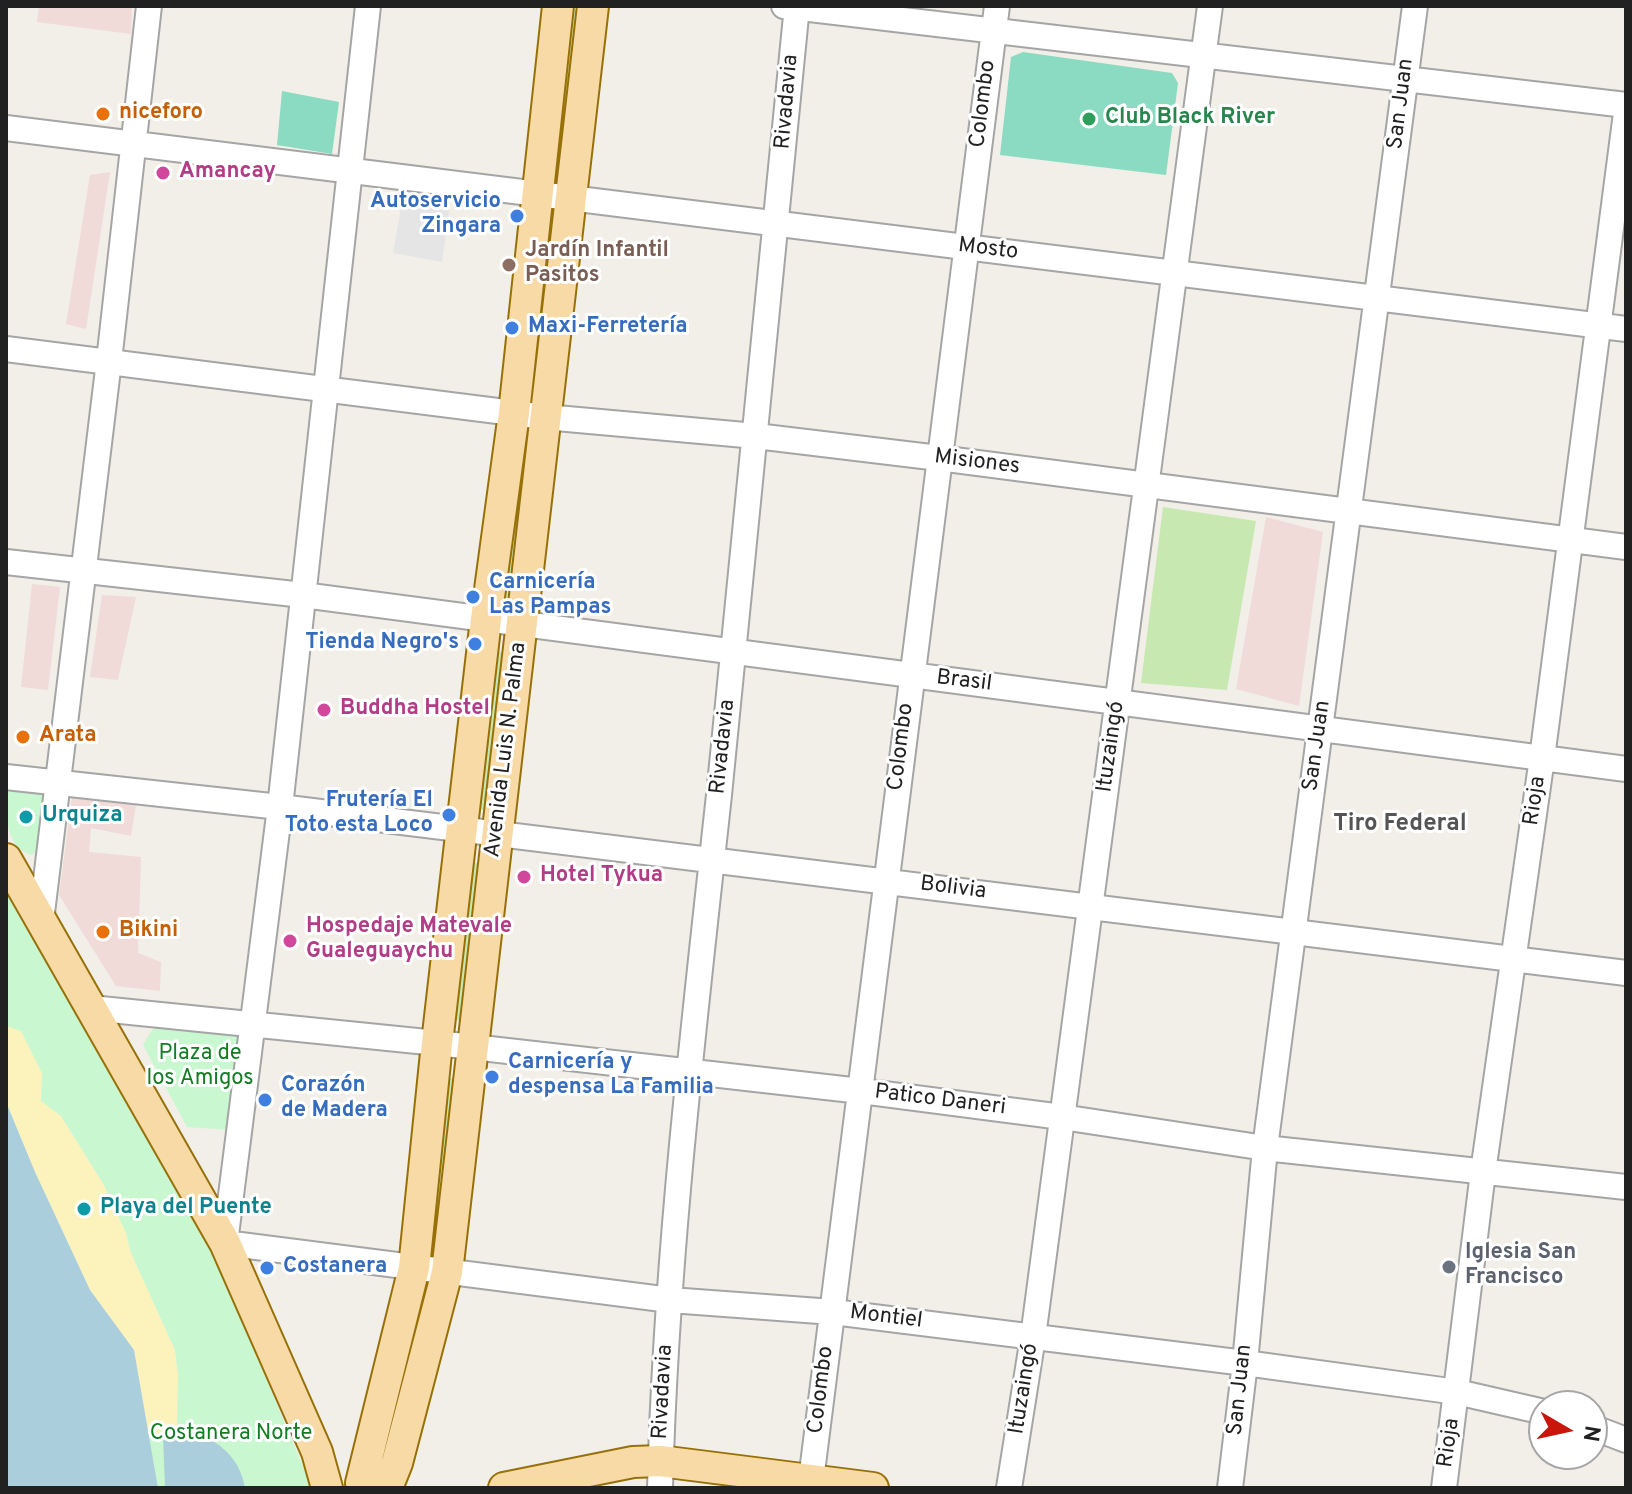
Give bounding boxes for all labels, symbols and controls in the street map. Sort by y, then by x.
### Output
street label: Rivadavia [771,53,805,151]
street label: San Juan [1383,57,1421,151]
street label: Colombo [966,59,1002,149]
place label: niceforo [119,101,203,127]
marker: niceforo [94,105,112,123]
place label: Club Black River [1105,106,1275,132]
marker: Club Black River [1080,110,1098,128]
place label: Amancay [179,160,276,186]
marker: Amancay [154,164,172,182]
place label: Autoservicio Zingara [370,190,501,242]
marker: Autoservicio Zingara [508,207,526,225]
street label: Mosto [956,233,1020,267]
place label: Jardín Infantil Pasitos [525,239,669,290]
marker: Jardín Infantil Pasitos [500,256,518,274]
place label: Maxi-Ferretería [528,315,688,341]
marker: Maxi-Ferretería [503,319,521,337]
street label: Misiones [933,445,1021,481]
place label: Carnicería Las Pampas [489,571,611,622]
marker: Carnicería Las Pampas [464,588,482,606]
place label: Tienda Negro's [305,631,459,657]
marker: Tienda Negro's [466,635,484,653]
street label: Avenida Luis N. Palma [481,641,533,859]
street label: Brasil [935,665,993,699]
place label: Buddha Hostel [340,697,490,723]
street label: Rivadavia [706,698,742,796]
street label: San Juan [1299,699,1337,793]
street label: Ituzaingó [1093,700,1131,794]
marker: Buddha Hostel [315,701,333,719]
street label: Colombo [884,702,920,792]
place label: Arata [39,724,96,750]
marker: Arata [14,728,32,746]
street label: Rioja [1519,775,1553,827]
place label: Frutería El Toto esta Loco [285,789,433,840]
place label: Urquiza [42,804,122,830]
marker: Frutería El Toto esta Loco [440,806,458,824]
marker: Urquiza [17,808,35,826]
district label: Tiro Federal [1333,811,1467,839]
place label: Hotel Tykua [540,864,663,890]
marker: Hotel Tykua [515,868,533,886]
street label: Bolivia [918,872,988,906]
place label: Hospedaje Matevale Gualeguaychu [306,915,512,966]
place label: Bikini [119,919,178,945]
marker: Bikini [94,923,112,941]
marker: Hospedaje Matevale Gualeguaychu [281,932,299,950]
park label: Plaza de los Amigos [146,1042,254,1094]
place label: Carnicería y despensa La Familia [508,1051,714,1102]
marker: Carnicería y despensa La Familia [483,1068,501,1086]
place label: Corazón de Madera [281,1074,388,1126]
street label: Patico Daneri [873,1080,1007,1122]
marker: Corazón de Madera [256,1091,274,1109]
place label: Playa del Puente [100,1196,272,1222]
marker: Playa del Puente [75,1200,93,1218]
place label: Iglesia San Francisco [1465,1241,1576,1292]
place label: Costanera [283,1255,387,1281]
marker: Iglesia San Francisco [1440,1258,1458,1276]
marker: Costanera [258,1259,276,1277]
street label: Montiel [848,1300,924,1336]
street label: Ituzaingó [1005,1342,1045,1436]
street label: San Juan [1223,1343,1259,1437]
street label: Rivadavia [648,1344,680,1440]
street label: Colombo [804,1345,840,1435]
north arrow [1528,1390,1608,1470]
street label: Rioja [1433,1417,1467,1469]
park label: Costanera Norte [150,1422,312,1448]
text: N [1576,1424,1605,1443]

